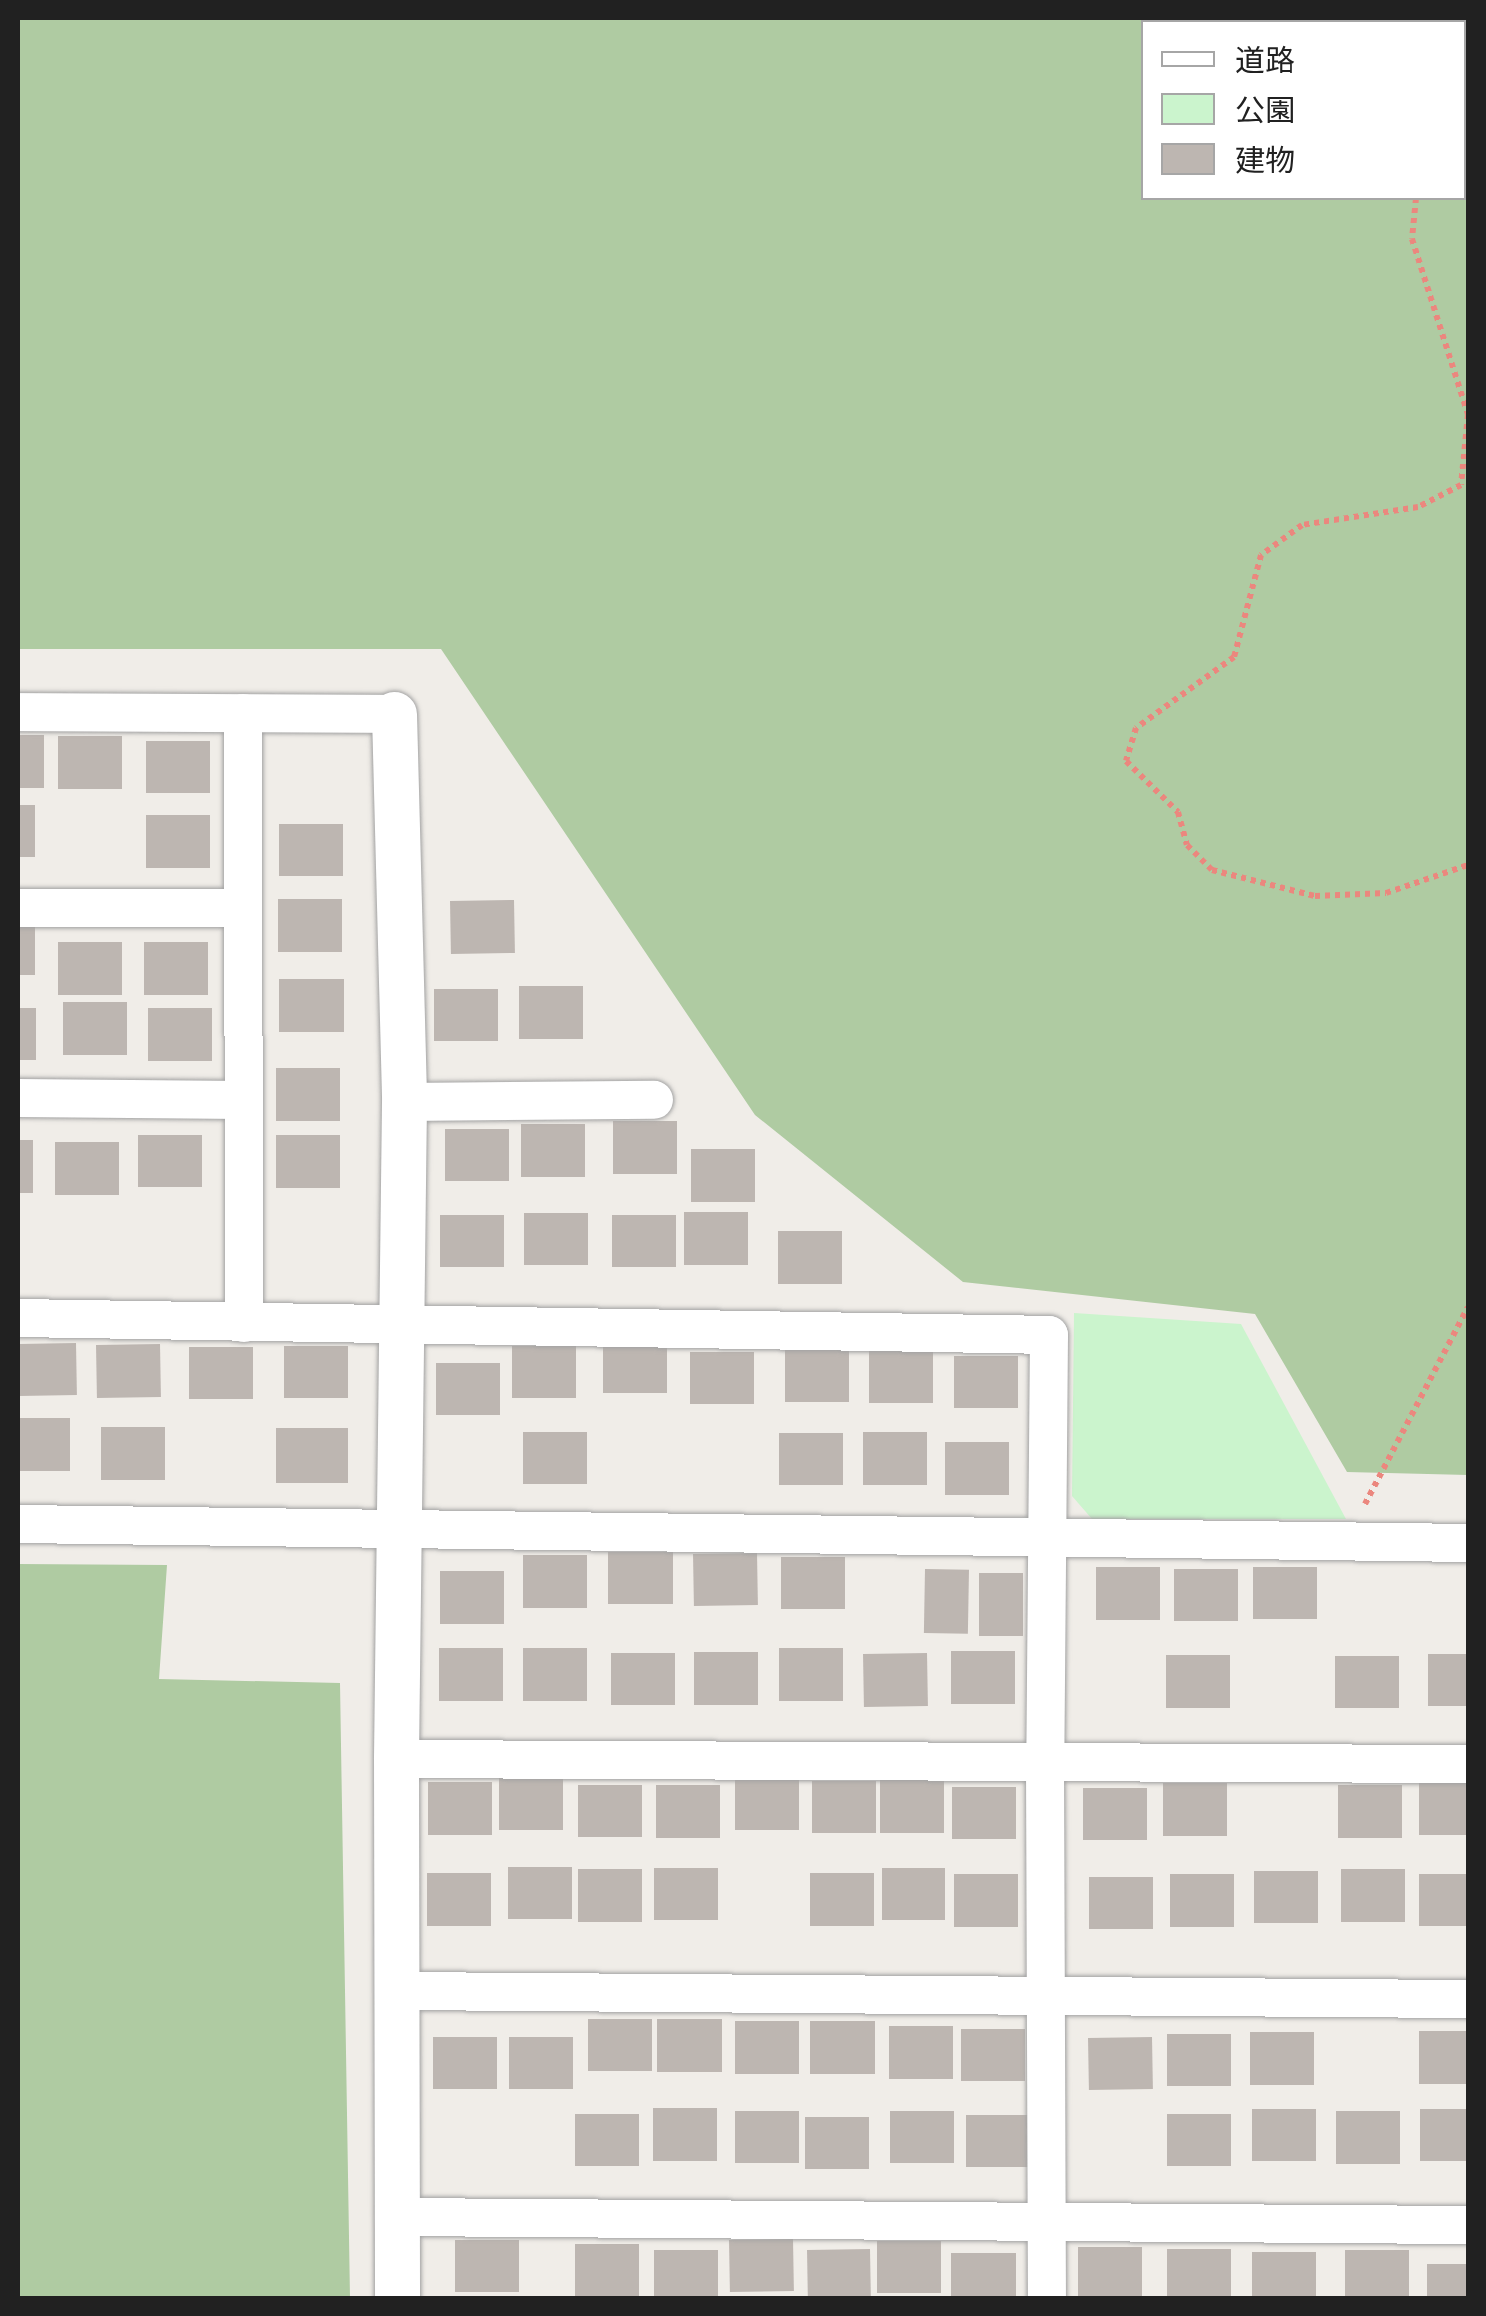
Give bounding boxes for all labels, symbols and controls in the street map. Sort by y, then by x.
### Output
legend [1141,20,1466,200]
text: 道路 [1235,40,1295,83]
text: 公園 [1235,90,1295,133]
text: 建物 [1235,140,1295,183]

